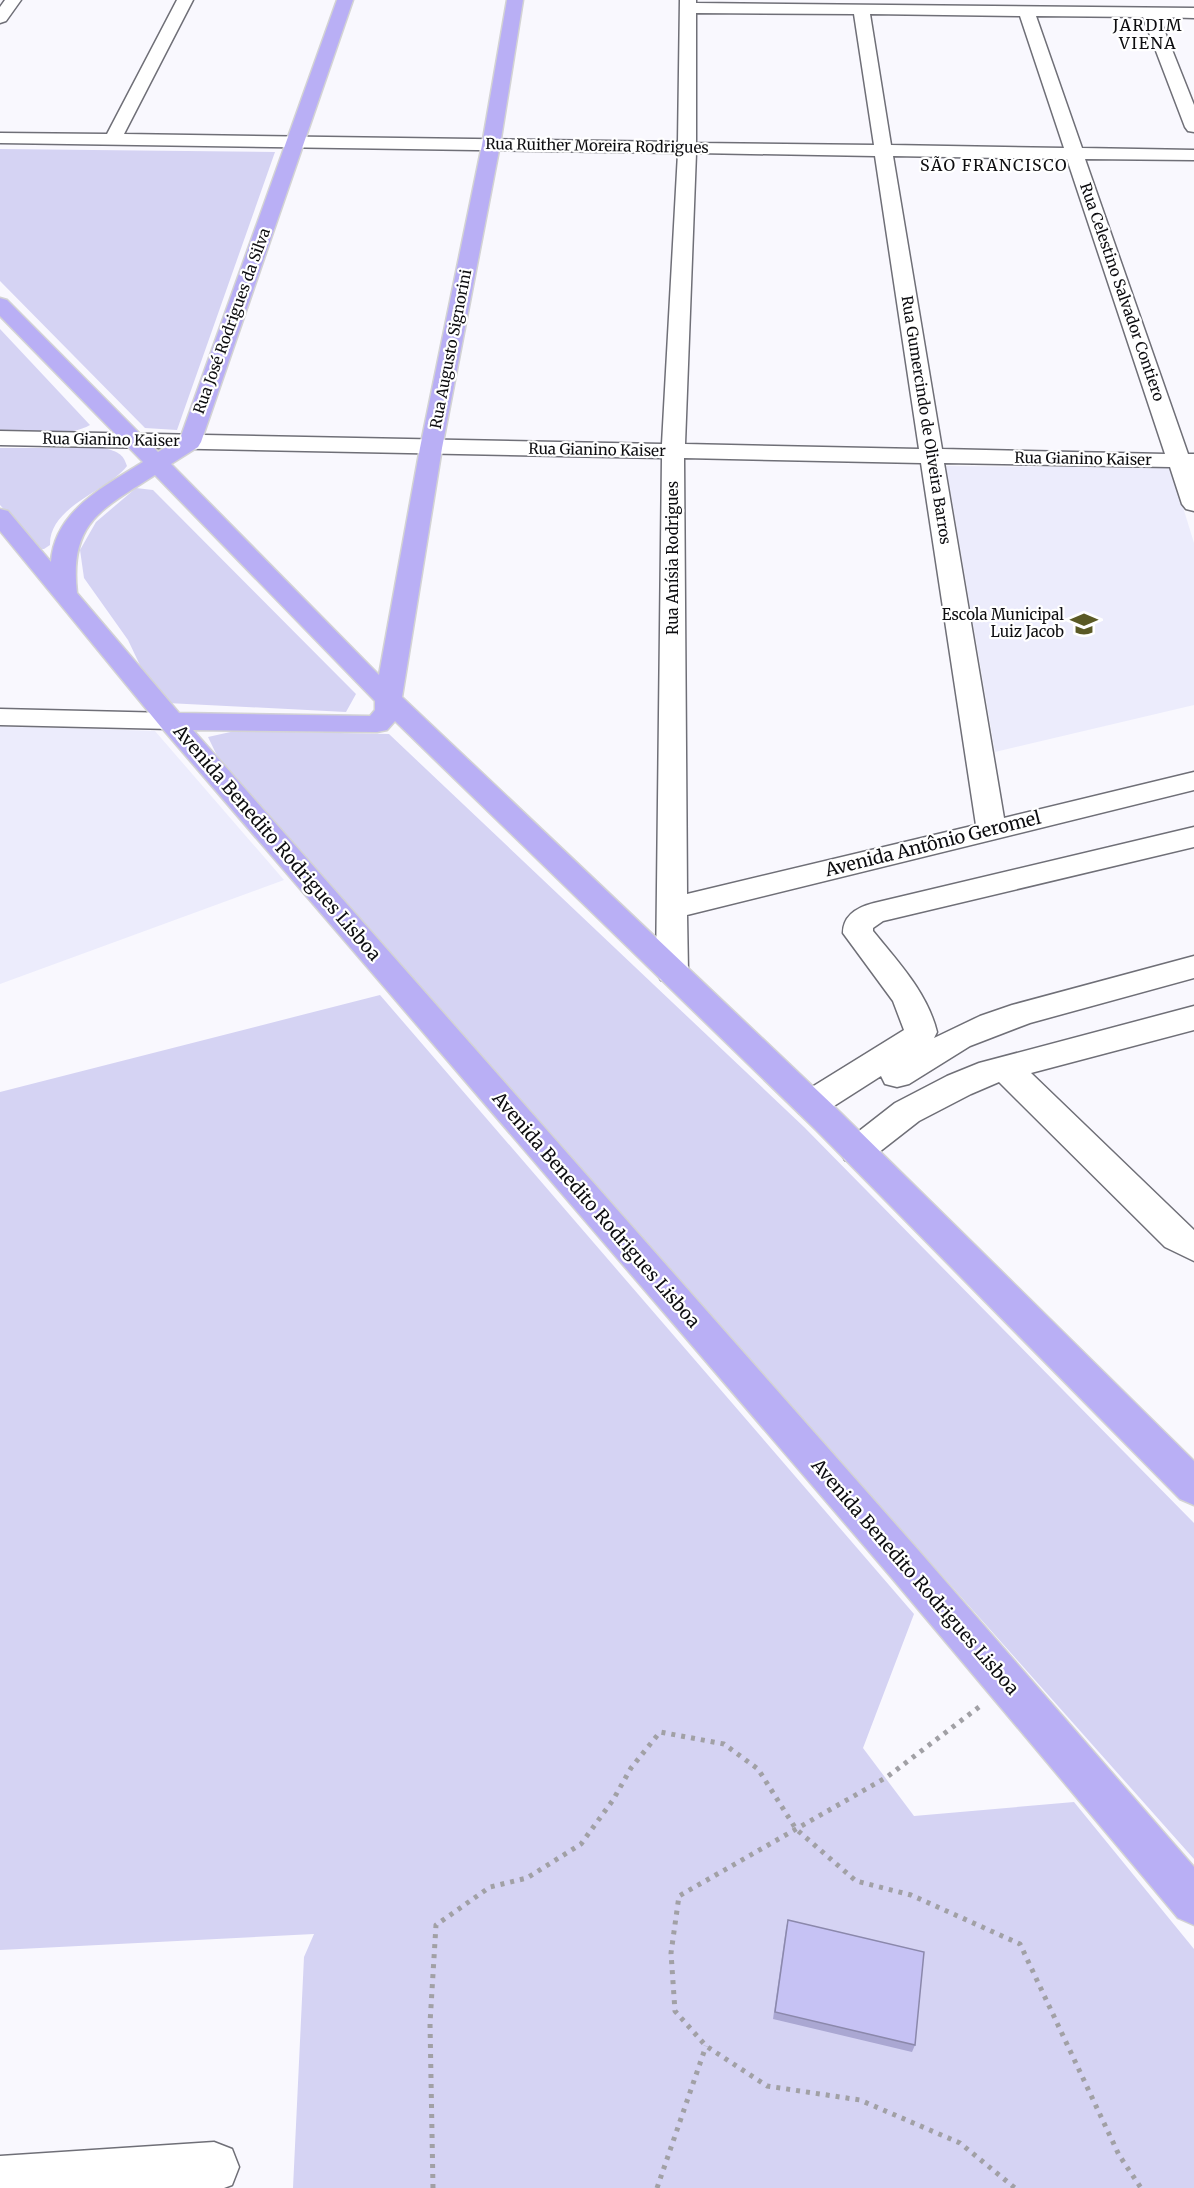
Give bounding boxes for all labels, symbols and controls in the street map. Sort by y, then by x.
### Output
district label: JARDIM VIENA [1112,15,1183,53]
street label: Rua Ruither Moreira Rodrigues [485,134,709,157]
district label: SÃO FRANCISCO [920,155,1068,175]
street label: Rua Celestino Salvador Contiero [1076,180,1169,404]
street label: Rua José Rodrigues da Silva [189,225,274,416]
street label: Rua Augusto Signorini [426,267,475,430]
street label: Rua Gumercindo de Oliveira Barros [897,294,956,546]
street label: Rua Gianino Kaiser [42,429,180,450]
street label: Rua Gianino Kaiser [528,439,666,460]
street label: Rua Gianino Kaiser [1014,448,1152,469]
street label: Rua Anísia Rodrigues [663,481,682,635]
place label: Escola Municipal Luiz Jacob [942,605,1064,641]
school or university icon: Escola Municipal Luiz Jacob [1069,609,1099,639]
street label: Avenida Benedito Rodrigues Lisboa [168,719,386,966]
street label: Avenida Antônio Geromel [822,805,1043,882]
street label: Avenida Benedito Rodrigues Lisboa [487,1086,705,1333]
street label: Avenida Benedito Rodrigues Lisboa [806,1453,1024,1700]

